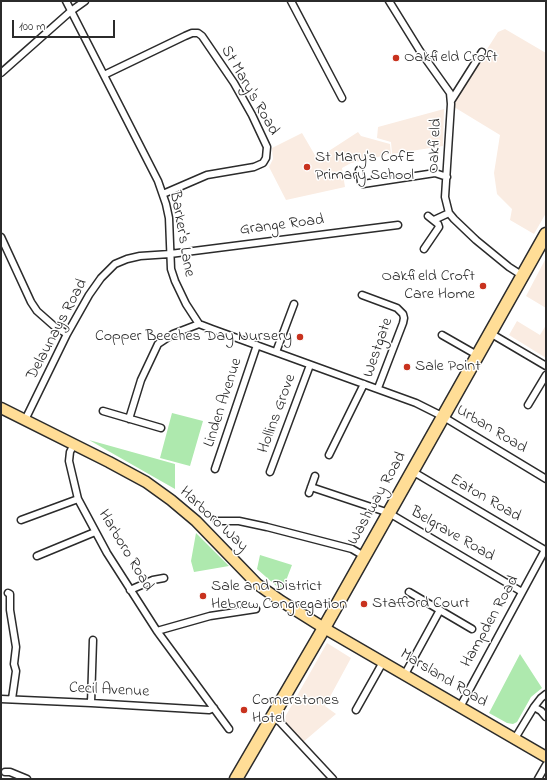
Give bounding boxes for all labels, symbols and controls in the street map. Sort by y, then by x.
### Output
scale bar [14,12,117,38]
text: 100 m [19,18,46,36]
street label: St Mary's Road [216,43,282,139]
place label: Oakfield Croft [404,48,498,68]
marker: Oakfield Croft [391,53,401,63]
street label: Oakfield [425,118,447,174]
place label: St Mary's CofE Primary School [315,148,415,186]
marker: St Mary's CofE Primary School [302,162,312,172]
street label: Barker's Lane [164,190,198,278]
street label: Grange Road [239,211,325,241]
place label: Oakfield Croft Care Home [381,267,475,305]
street label: Delaunays Road [23,276,93,384]
marker: Oakfield Croft Care Home [478,281,488,291]
street label: Westgate [360,316,398,380]
place label: Copper Beeches Day Nursery [95,327,292,347]
marker: Copper Beeches Day Nursery [295,332,305,342]
street label: Linden Avenue [201,356,247,450]
place label: Sale Point [415,357,481,377]
marker: Sale Point [402,362,412,372]
street label: Hollins Grove [255,372,301,456]
street label: Urban Road [452,401,530,459]
street label: Washway Road [344,449,412,549]
street label: Eaton Road [446,471,524,527]
street label: Harboro Way [175,483,251,557]
street label: Belgrave Road [406,503,498,567]
street label: Harboro Road [93,507,157,595]
street label: Hampden Road [458,573,524,671]
place label: Sale and District Hebrew Congregation [211,577,347,615]
marker: Sale and District Hebrew Congregation [198,591,208,601]
place label: Stafford Court [372,594,470,614]
marker: Stafford Court [359,599,369,609]
street label: Marsland Road [396,645,490,713]
street label: Cecil Avenue [68,679,150,703]
place label: Cornerstones Hotel [252,691,339,729]
marker: Cornerstones Hotel [239,705,249,715]

